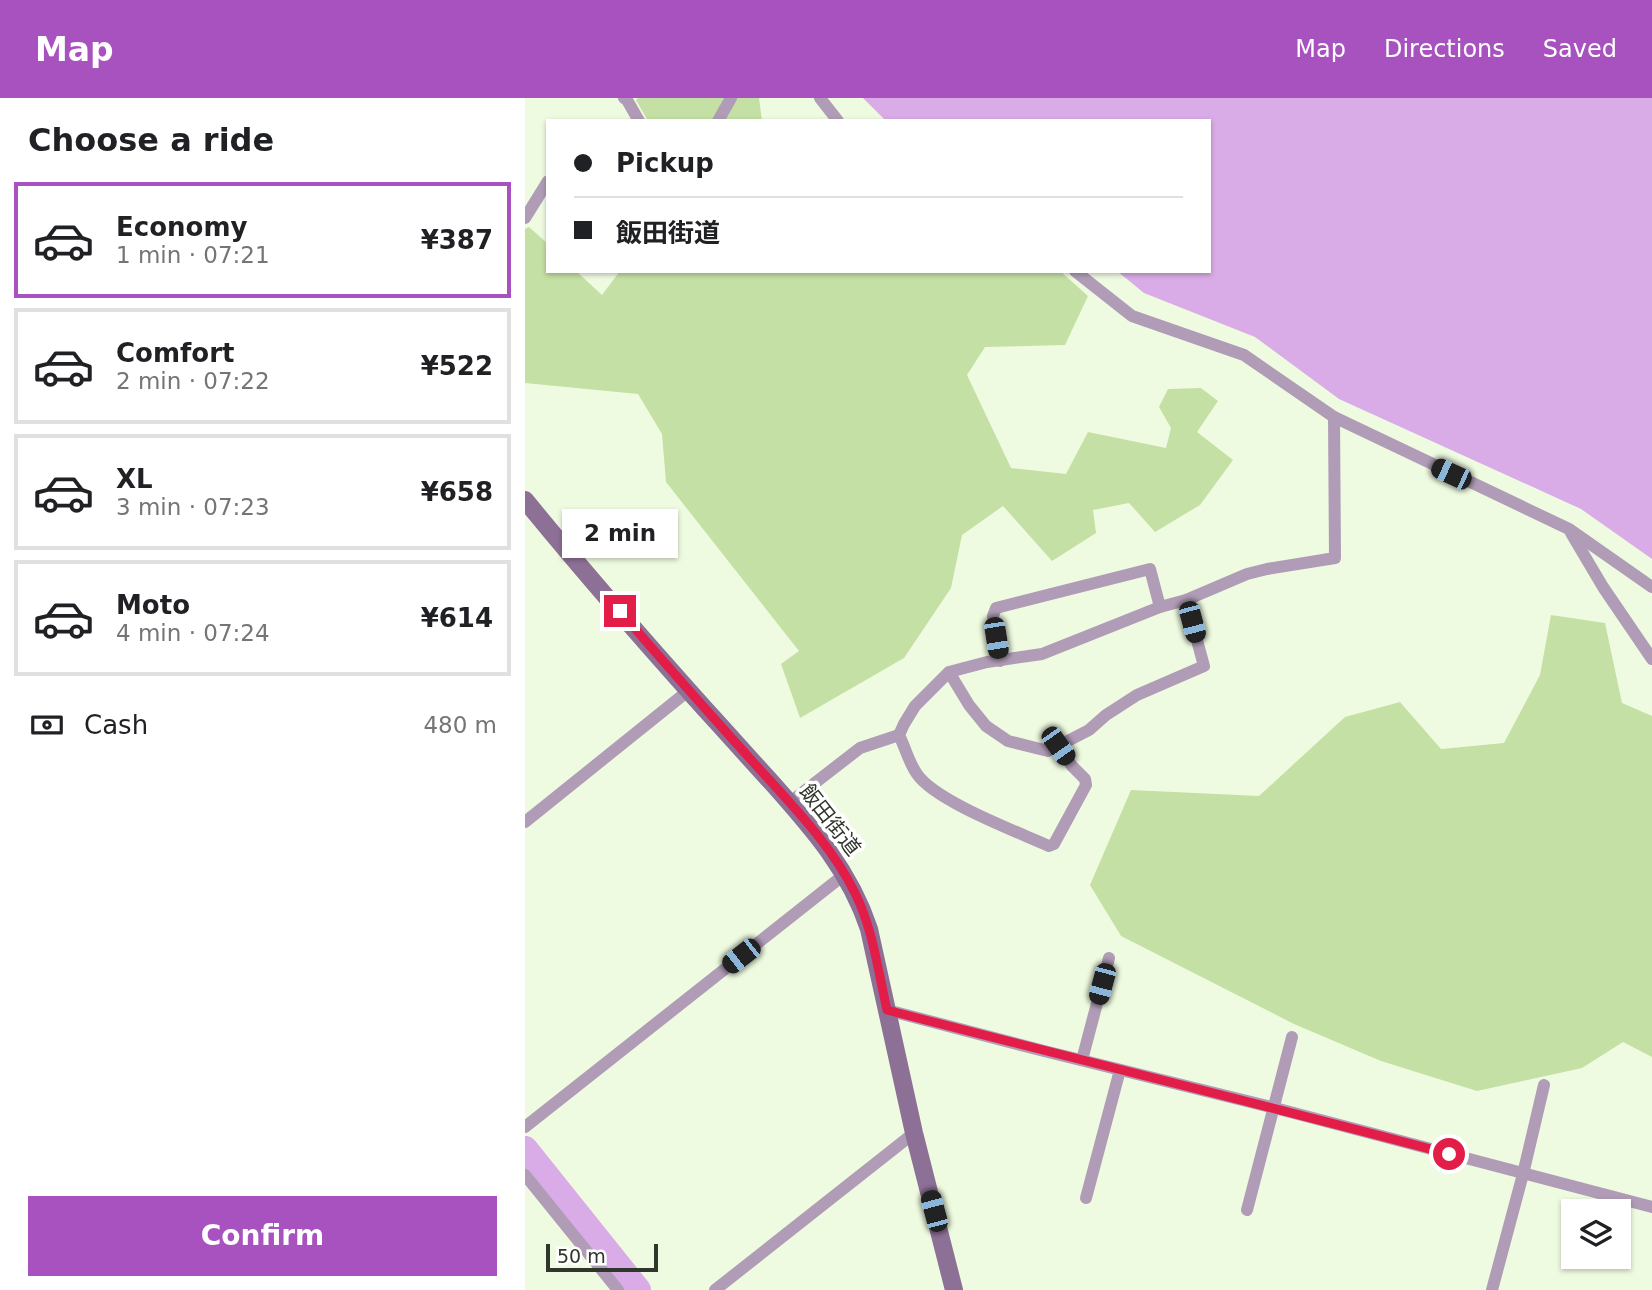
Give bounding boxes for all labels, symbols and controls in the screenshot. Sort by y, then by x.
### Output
text: Map [35,30,114,69]
text: Map [1295,35,1346,63]
text: Directions [1384,35,1505,63]
text: Saved [1543,35,1617,63]
text: Choose a ride [28,121,274,159]
text: Pickup [616,148,714,178]
icon: car [32,209,95,272]
text: Economy [116,212,247,242]
text: 飯田街道 [616,218,720,248]
text: ¥387 [421,225,493,255]
text: 1 min · 07:21 [116,242,270,268]
icon: car [32,335,95,398]
text: Comfort [116,338,234,368]
text: ¥522 [421,351,493,381]
text: 2 min · 07:22 [116,368,270,394]
car [1428,456,1475,492]
icon: car [32,461,95,524]
text: XL [116,464,153,494]
text: ¥658 [421,477,493,507]
text: 3 min · 07:23 [116,494,270,520]
callout: 2 min [562,510,678,559]
text: 2 min [584,520,656,546]
icon: car [32,587,95,650]
text: Moto [116,590,190,620]
route end [604,595,636,627]
car [1177,599,1208,645]
text: ¥614 [421,603,493,633]
car [983,616,1010,660]
text: 4 min · 07:24 [116,620,270,646]
icon: cash [28,706,66,744]
text: Cash [84,710,148,740]
text: 480 m [423,712,497,738]
car [1038,723,1079,769]
street label: 飯田街道 [795,780,865,860]
car [718,935,765,977]
car [1087,961,1118,1007]
route start [1433,1138,1465,1170]
car [919,1188,950,1234]
button: Confirm [28,1196,497,1276]
map controls [1561,1199,1631,1269]
button: layers [1561,1199,1631,1269]
scale bar [546,1241,658,1273]
text: 50 m [557,1245,606,1267]

